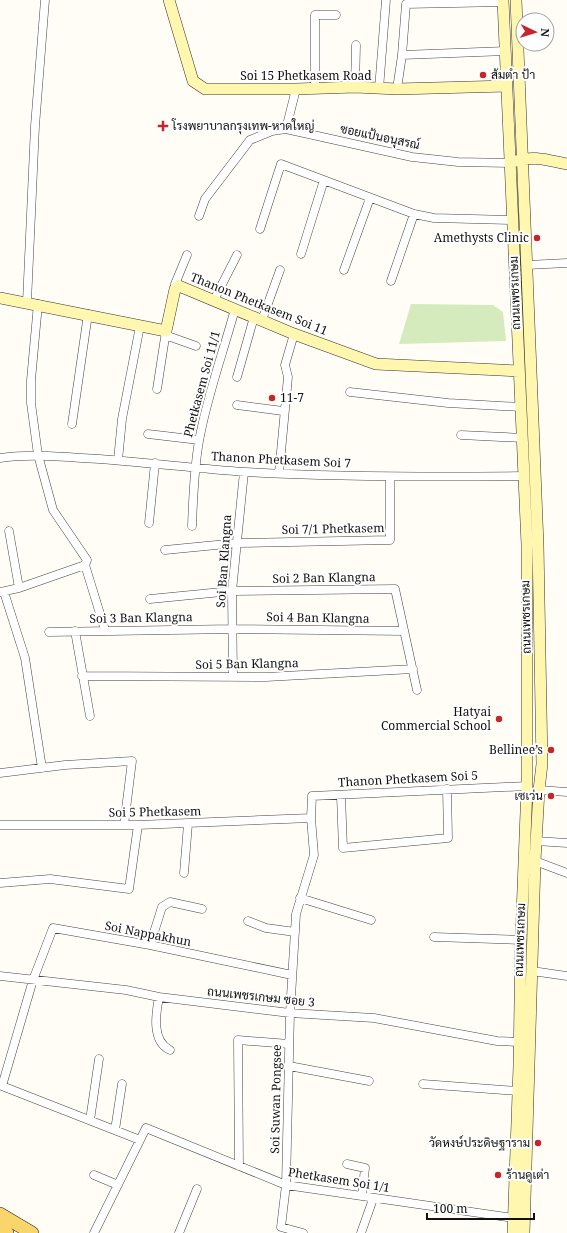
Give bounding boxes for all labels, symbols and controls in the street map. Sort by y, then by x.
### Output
north arrow [515,12,555,52]
text: N [538,28,553,38]
place label: ส้มตำ ป้า [491,66,535,83]
street label: Soi 15 Phetkasem Road [240,67,372,84]
marker: ส้มตำ ป้า [478,70,488,80]
place label: โรงพยาบาลกรุงเทพ-หาดใหญ่ [171,117,315,135]
marker: โรงพยาบาลกรุงเทพ-หาดใหญ่ [157,120,169,132]
street label: ซอยแป้นอนุสรณ์ [338,120,422,154]
place label: Amethysts Clinic [434,229,529,246]
marker: Amethysts Clinic [532,233,542,243]
street label: ถนนเพชรเกษม [505,256,524,330]
street label: Thanon Phetkasem Soi 11 [188,268,330,339]
street label: Phetkasem Soi 11/1 [179,329,224,439]
place label: 11-7 [280,389,304,406]
marker: 11-7 [267,393,277,403]
street label: Thanon Phetkasem Soi 7 [211,447,352,472]
street label: Soi Ban Klangna [212,514,235,608]
street label: Soi 7/1 Phetkasem [281,519,385,538]
street label: Soi 2 Ban Klangna [272,568,376,587]
street label: ถนนเพชรเกษม [516,580,535,654]
street label: Soi 3 Ban Klangna [89,608,193,627]
street label: Soi 4 Ban Klangna [266,608,370,627]
street label: Soi 5 Ban Klangna [195,654,299,673]
place label: Hatyai Commercial School [381,703,491,734]
marker: Hatyai Commercial School [494,714,504,724]
place label: Bellinee’s [489,741,543,758]
marker: Bellinee’s [546,745,556,755]
street label: Thanon Phetkasem Soi 5 [338,766,478,791]
place label: เซเว่น [514,787,543,804]
marker: เซเว่น [546,791,556,801]
street label: Soi 5 Phetkasem [108,802,201,821]
street label: ถนนเพชรเกษม [510,903,529,977]
street label: Soi Nappakhun [103,917,193,950]
street label: ถนนเพชรเกษม ซอย 3 [206,982,316,1011]
street label: Soi Suwan Pongsee [266,1044,285,1154]
place label: วัดหงษ์ประดิษฐาราม [429,1134,530,1151]
marker: วัดหงษ์ประดิษฐาราม [533,1138,543,1148]
street label: Phetkasem Soi 1/1 [287,1163,391,1196]
place label: ร้านคูเต่า [506,1166,549,1183]
marker: ร้านคูเต่า [493,1170,503,1180]
scale bar [427,1195,534,1221]
text: 100 m [433,1200,468,1217]

